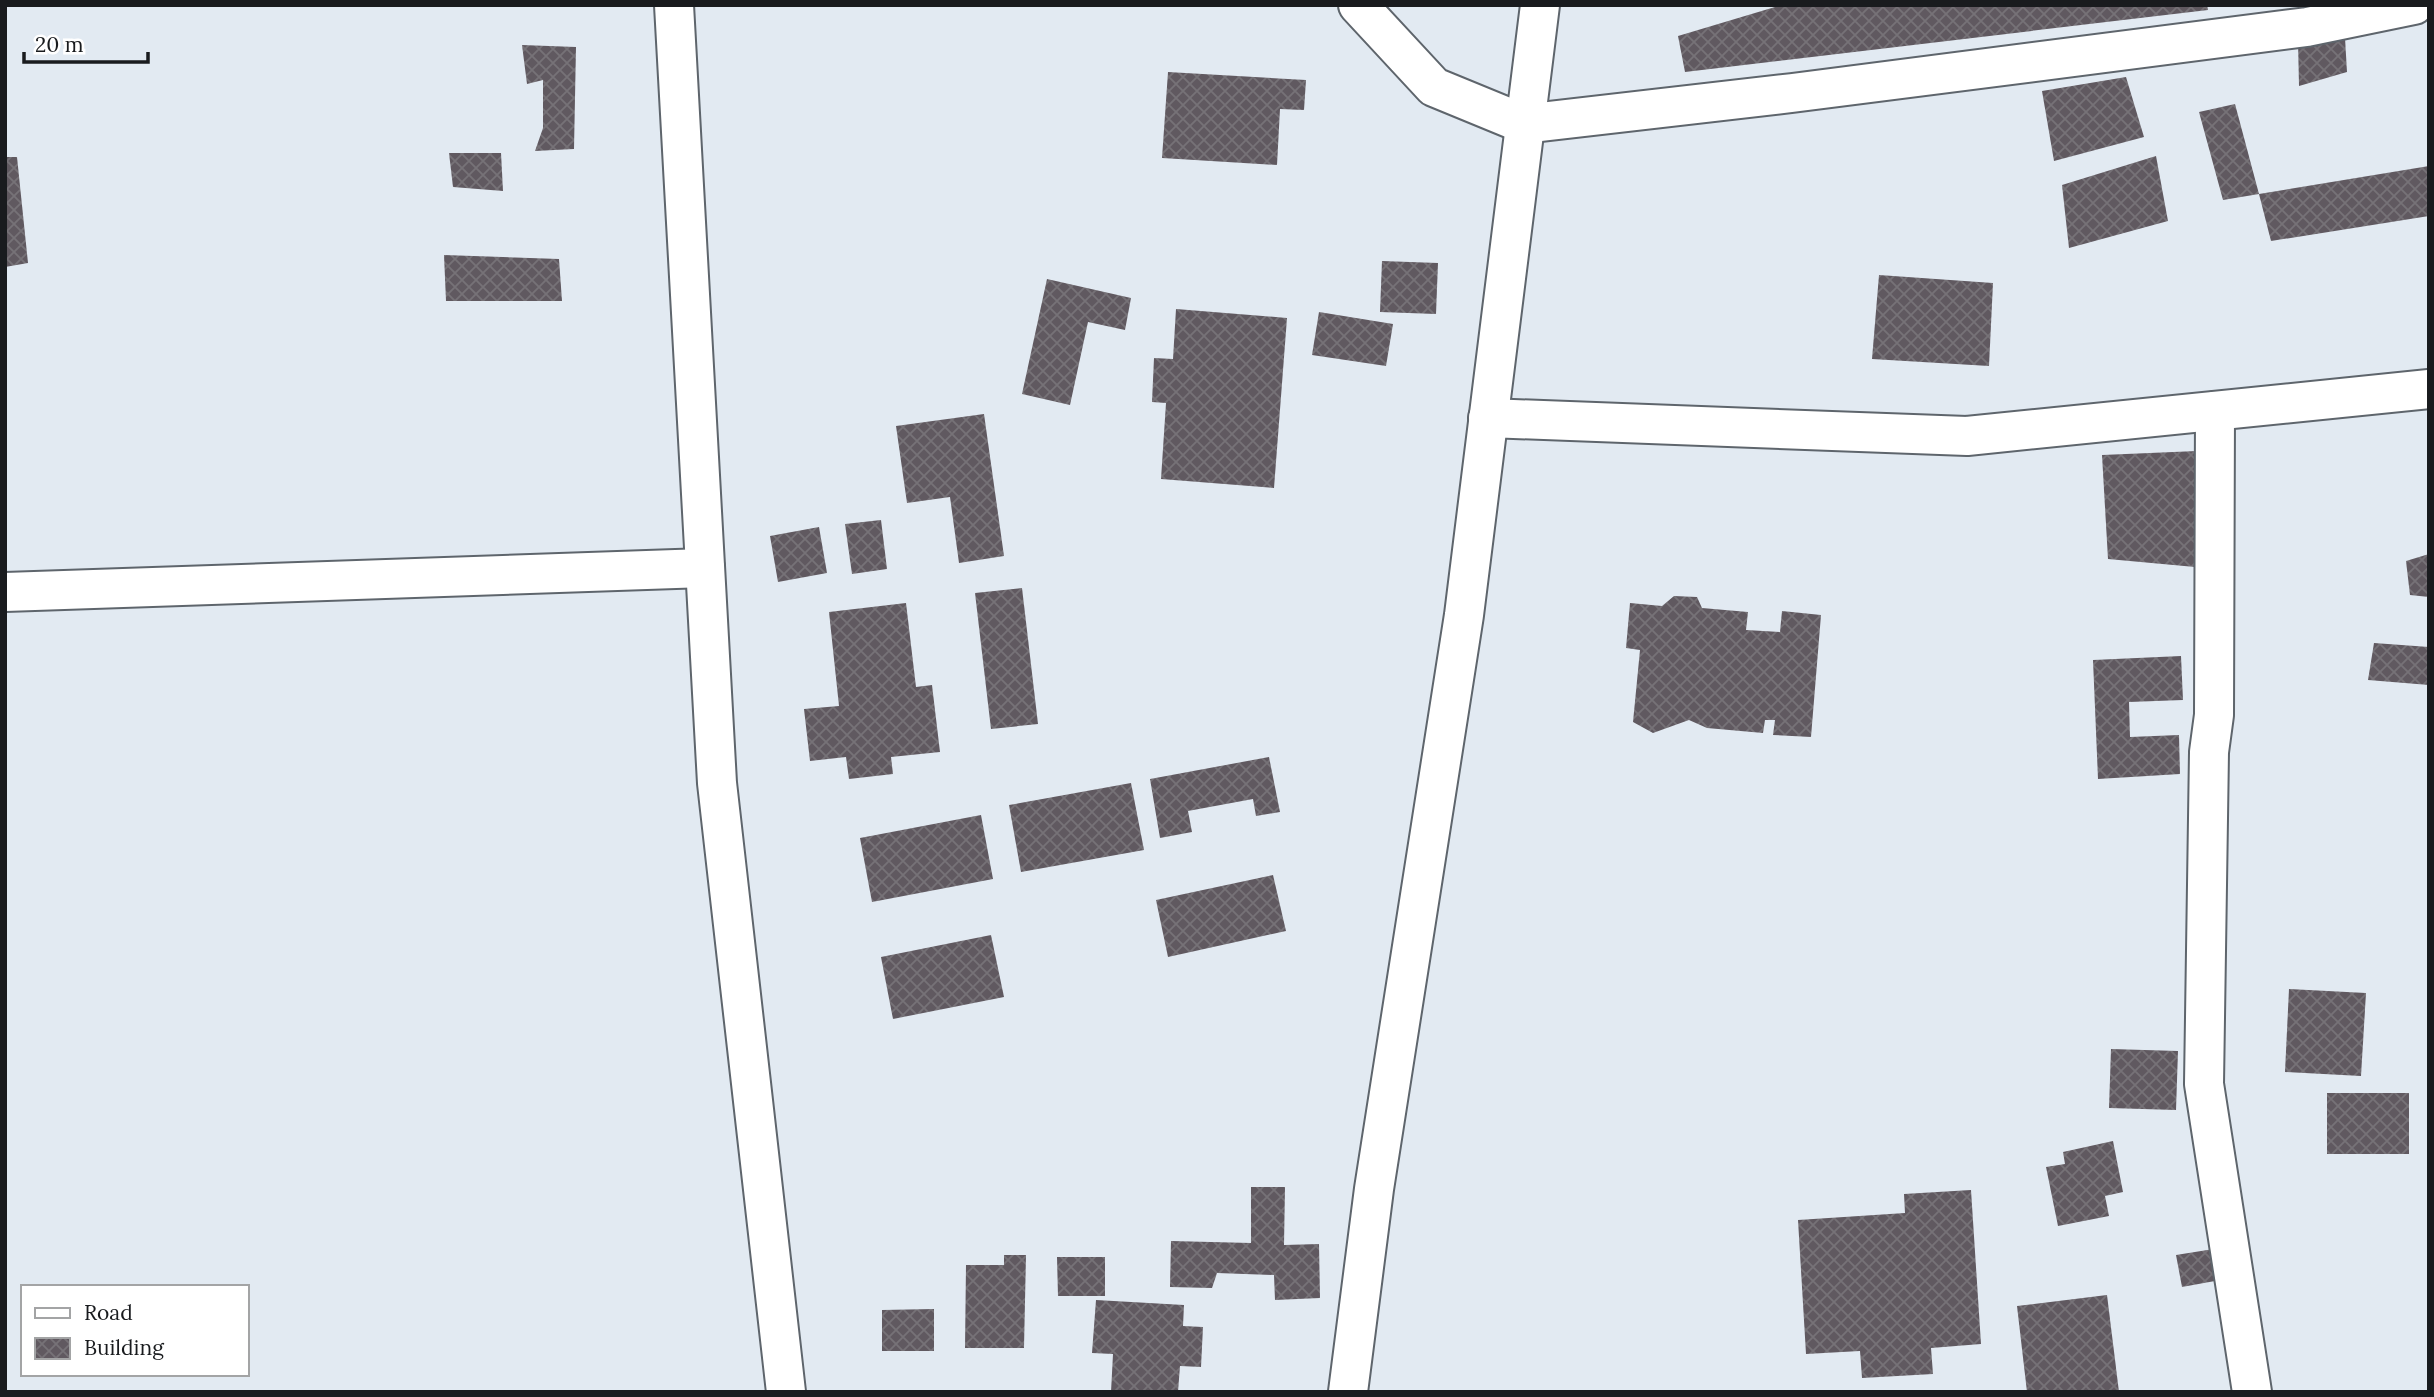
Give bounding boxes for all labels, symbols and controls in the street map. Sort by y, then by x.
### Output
scale bar [24,21,149,65]
text: 20 m [35,31,84,58]
legend [21,1285,248,1376]
text: Road [84,1299,133,1326]
text: Building [84,1334,164,1361]

